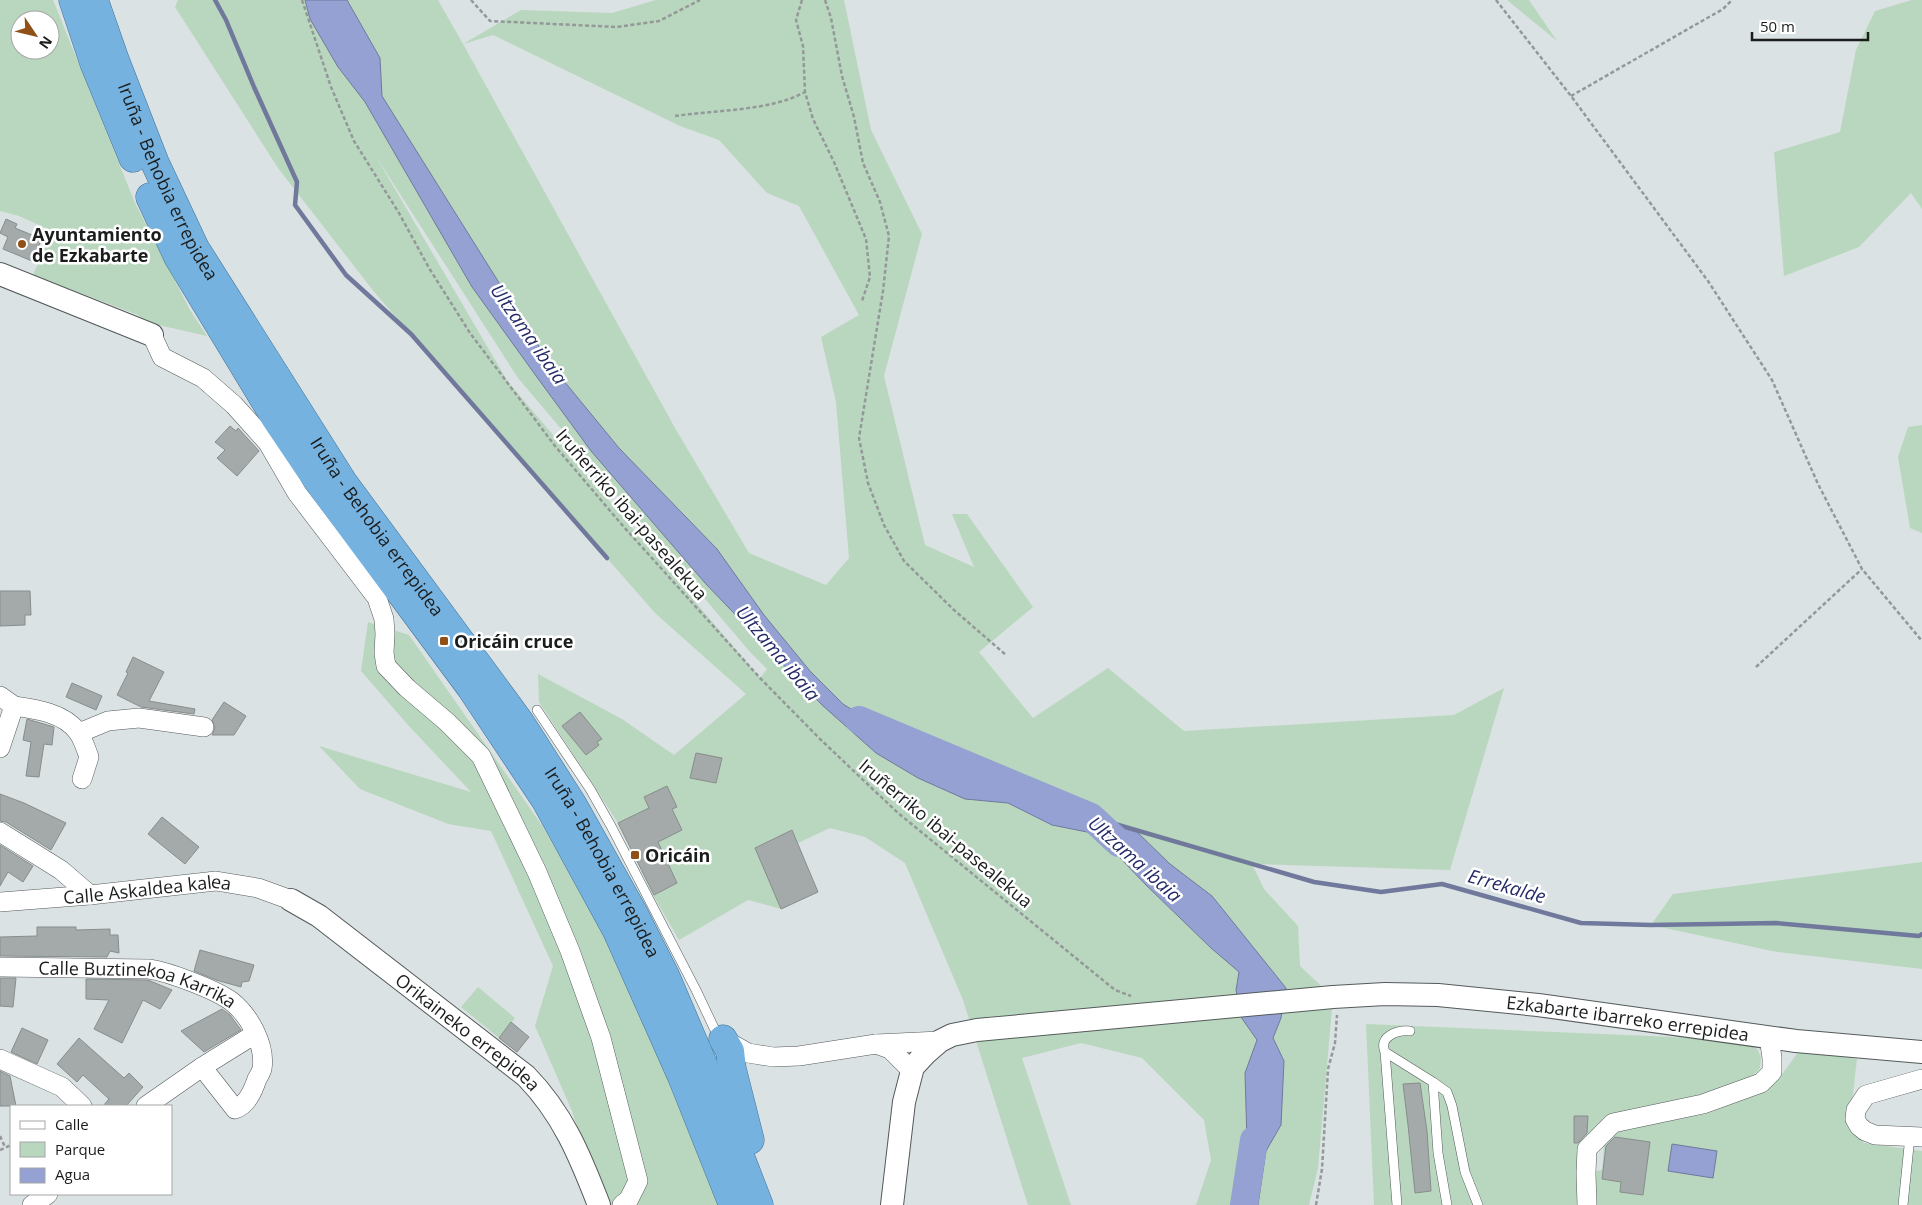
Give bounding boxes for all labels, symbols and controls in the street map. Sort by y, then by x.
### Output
north arrow [10,10,60,60]
scale bar [1752,10,1868,42]
text: 50 m [1760,16,1795,36]
text: N [35,33,57,53]
street label: Iruña - Behobia errepidea [113,79,224,284]
place label: Ayuntamiento de Ezkabarte [32,222,162,267]
marker: Ayuntamiento de Ezkabarte [16,238,28,250]
water label: Ultzama ibaia [485,278,573,390]
street label: Iruñerriko ibai-pasealekua [551,423,713,605]
street label: Iruña - Behobia errepidea [305,432,450,621]
water label: Ultzama ibaia [730,600,826,707]
place label: Oricáin cruce [454,629,573,653]
marker: Oricáin cruce [438,635,450,647]
street label: Iruñerriko ibai-pasealekua [854,753,1038,913]
street label: Iruña - Behobia errepidea [540,762,666,961]
water label: Ultzama ibaia [1083,810,1188,908]
place label: Oricáin [645,843,710,867]
marker: Oricáin [629,849,641,861]
water label: Errekalde [1465,863,1549,909]
street label: Calle Askaldea kalea [62,868,233,909]
street label: Calle Buztinekoa Karrika [38,956,241,1013]
street label: Orikaineko errepidea [391,968,546,1096]
street label: Ezkabarte ibarreko errepidea [1505,990,1750,1046]
legend [10,1105,172,1195]
text: Calle [55,1114,89,1134]
text: Parque [55,1139,105,1159]
text: Agua [55,1164,90,1184]

